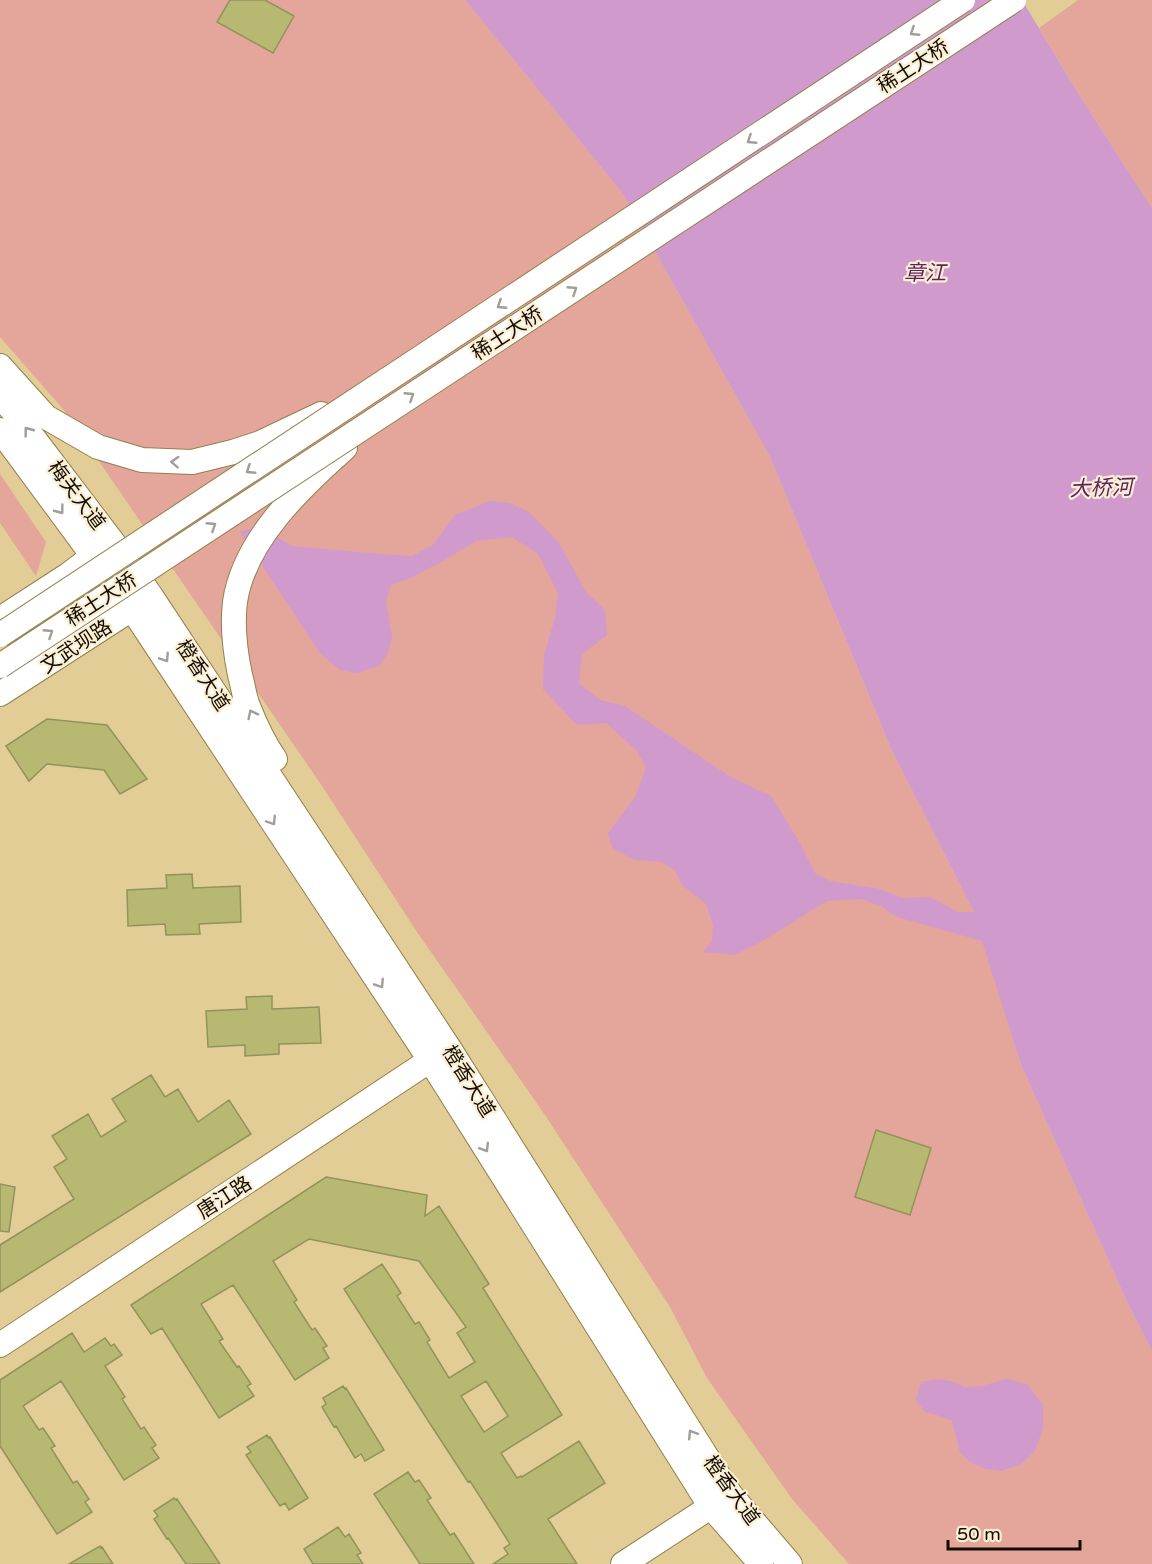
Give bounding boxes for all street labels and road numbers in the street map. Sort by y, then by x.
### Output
street label: 稀土大桥 [873,35,954,99]
street label: 稀土大桥 [467,302,548,366]
street label: 梅关大道 [43,456,110,535]
street label: 稀土大桥 [61,568,142,632]
street label: 文武坝路 [36,615,117,679]
street label: 橙香大道 [170,635,234,716]
street label: 橙香大道 [437,1041,500,1122]
street label: 唐江路 [193,1171,256,1224]
street label: 橙香大道 [698,1451,764,1530]

